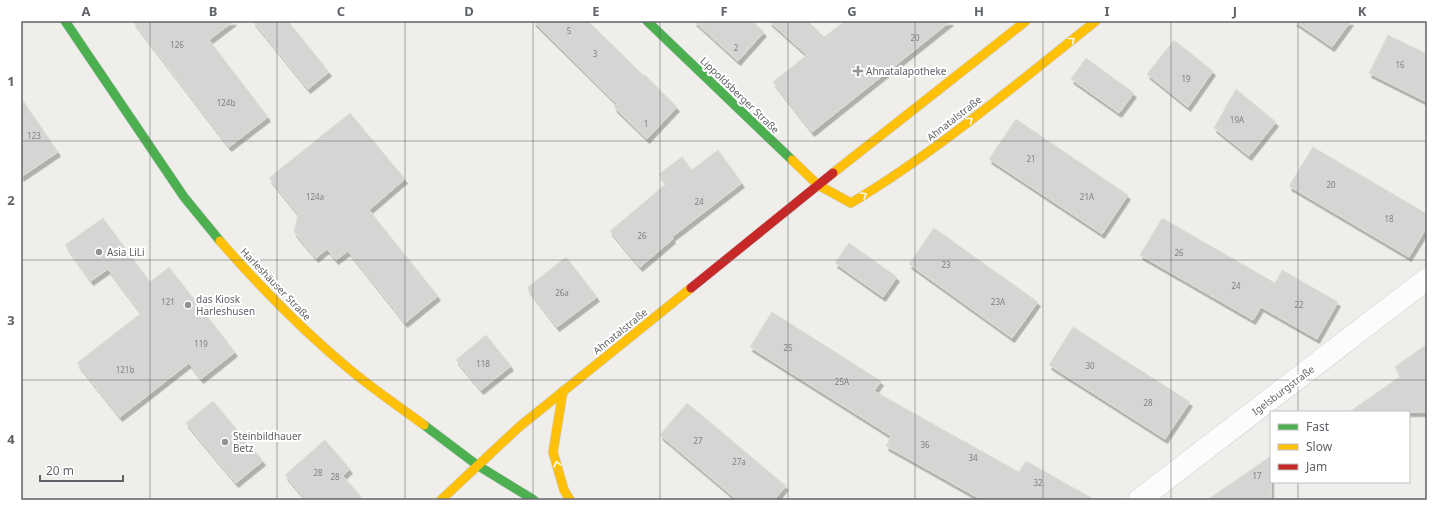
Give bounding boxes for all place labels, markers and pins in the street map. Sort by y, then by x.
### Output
place label: Ahnatalapotheke [866,64,947,78]
marker: Ahnatalapotheke [853,66,863,76]
place label: Asia LiLi [107,245,145,259]
marker: Asia LiLi [94,247,104,257]
place label: das Kiosk Harleshusen [196,292,255,318]
marker: das Kiosk Harleshusen [183,300,193,310]
place label: Steinbildhauer Betz [233,429,302,455]
marker: Steinbildhauer Betz [220,437,230,447]

